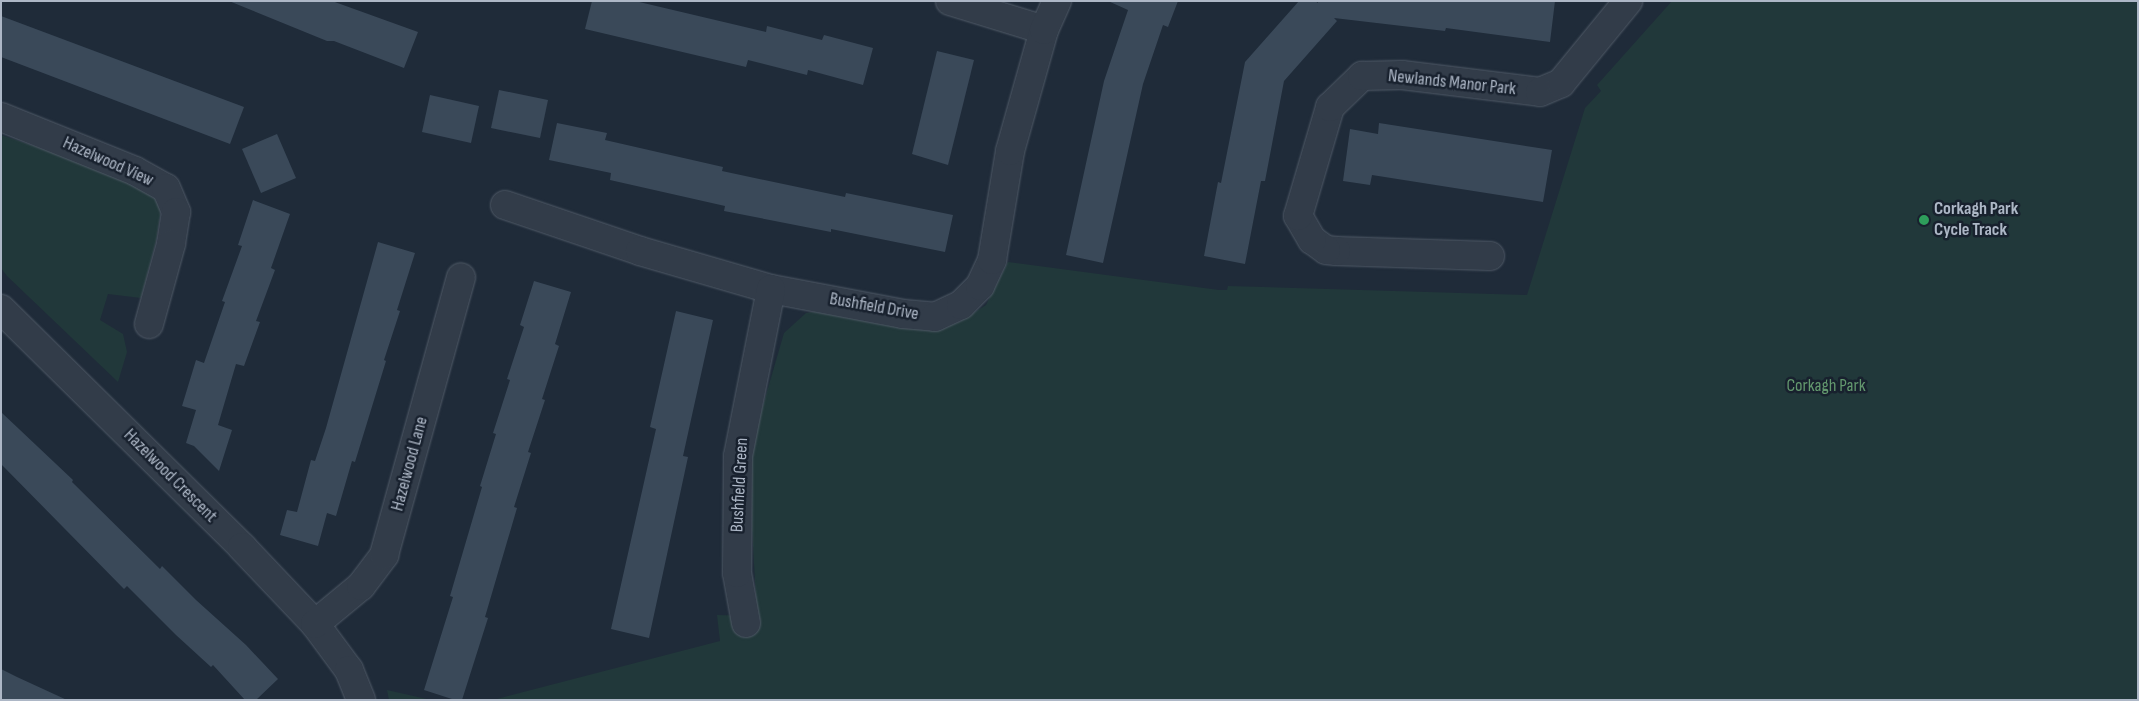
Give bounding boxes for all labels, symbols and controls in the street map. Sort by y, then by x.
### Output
street label: Newlands Manor Park [1387,66,1517,100]
street label: Hazelwood View [59,132,157,192]
place label: Corkagh Park Cycle Track [1934,199,2018,242]
marker: Corkagh Park Cycle Track [1918,214,1930,226]
street label: Bushfield Drive [828,289,920,325]
park label: Corkagh Park [1786,375,1866,397]
street label: Hazelwood Lane [387,414,433,514]
street label: Hazelwood Crescent [119,425,221,527]
street label: Bushfield Green [727,437,753,533]

